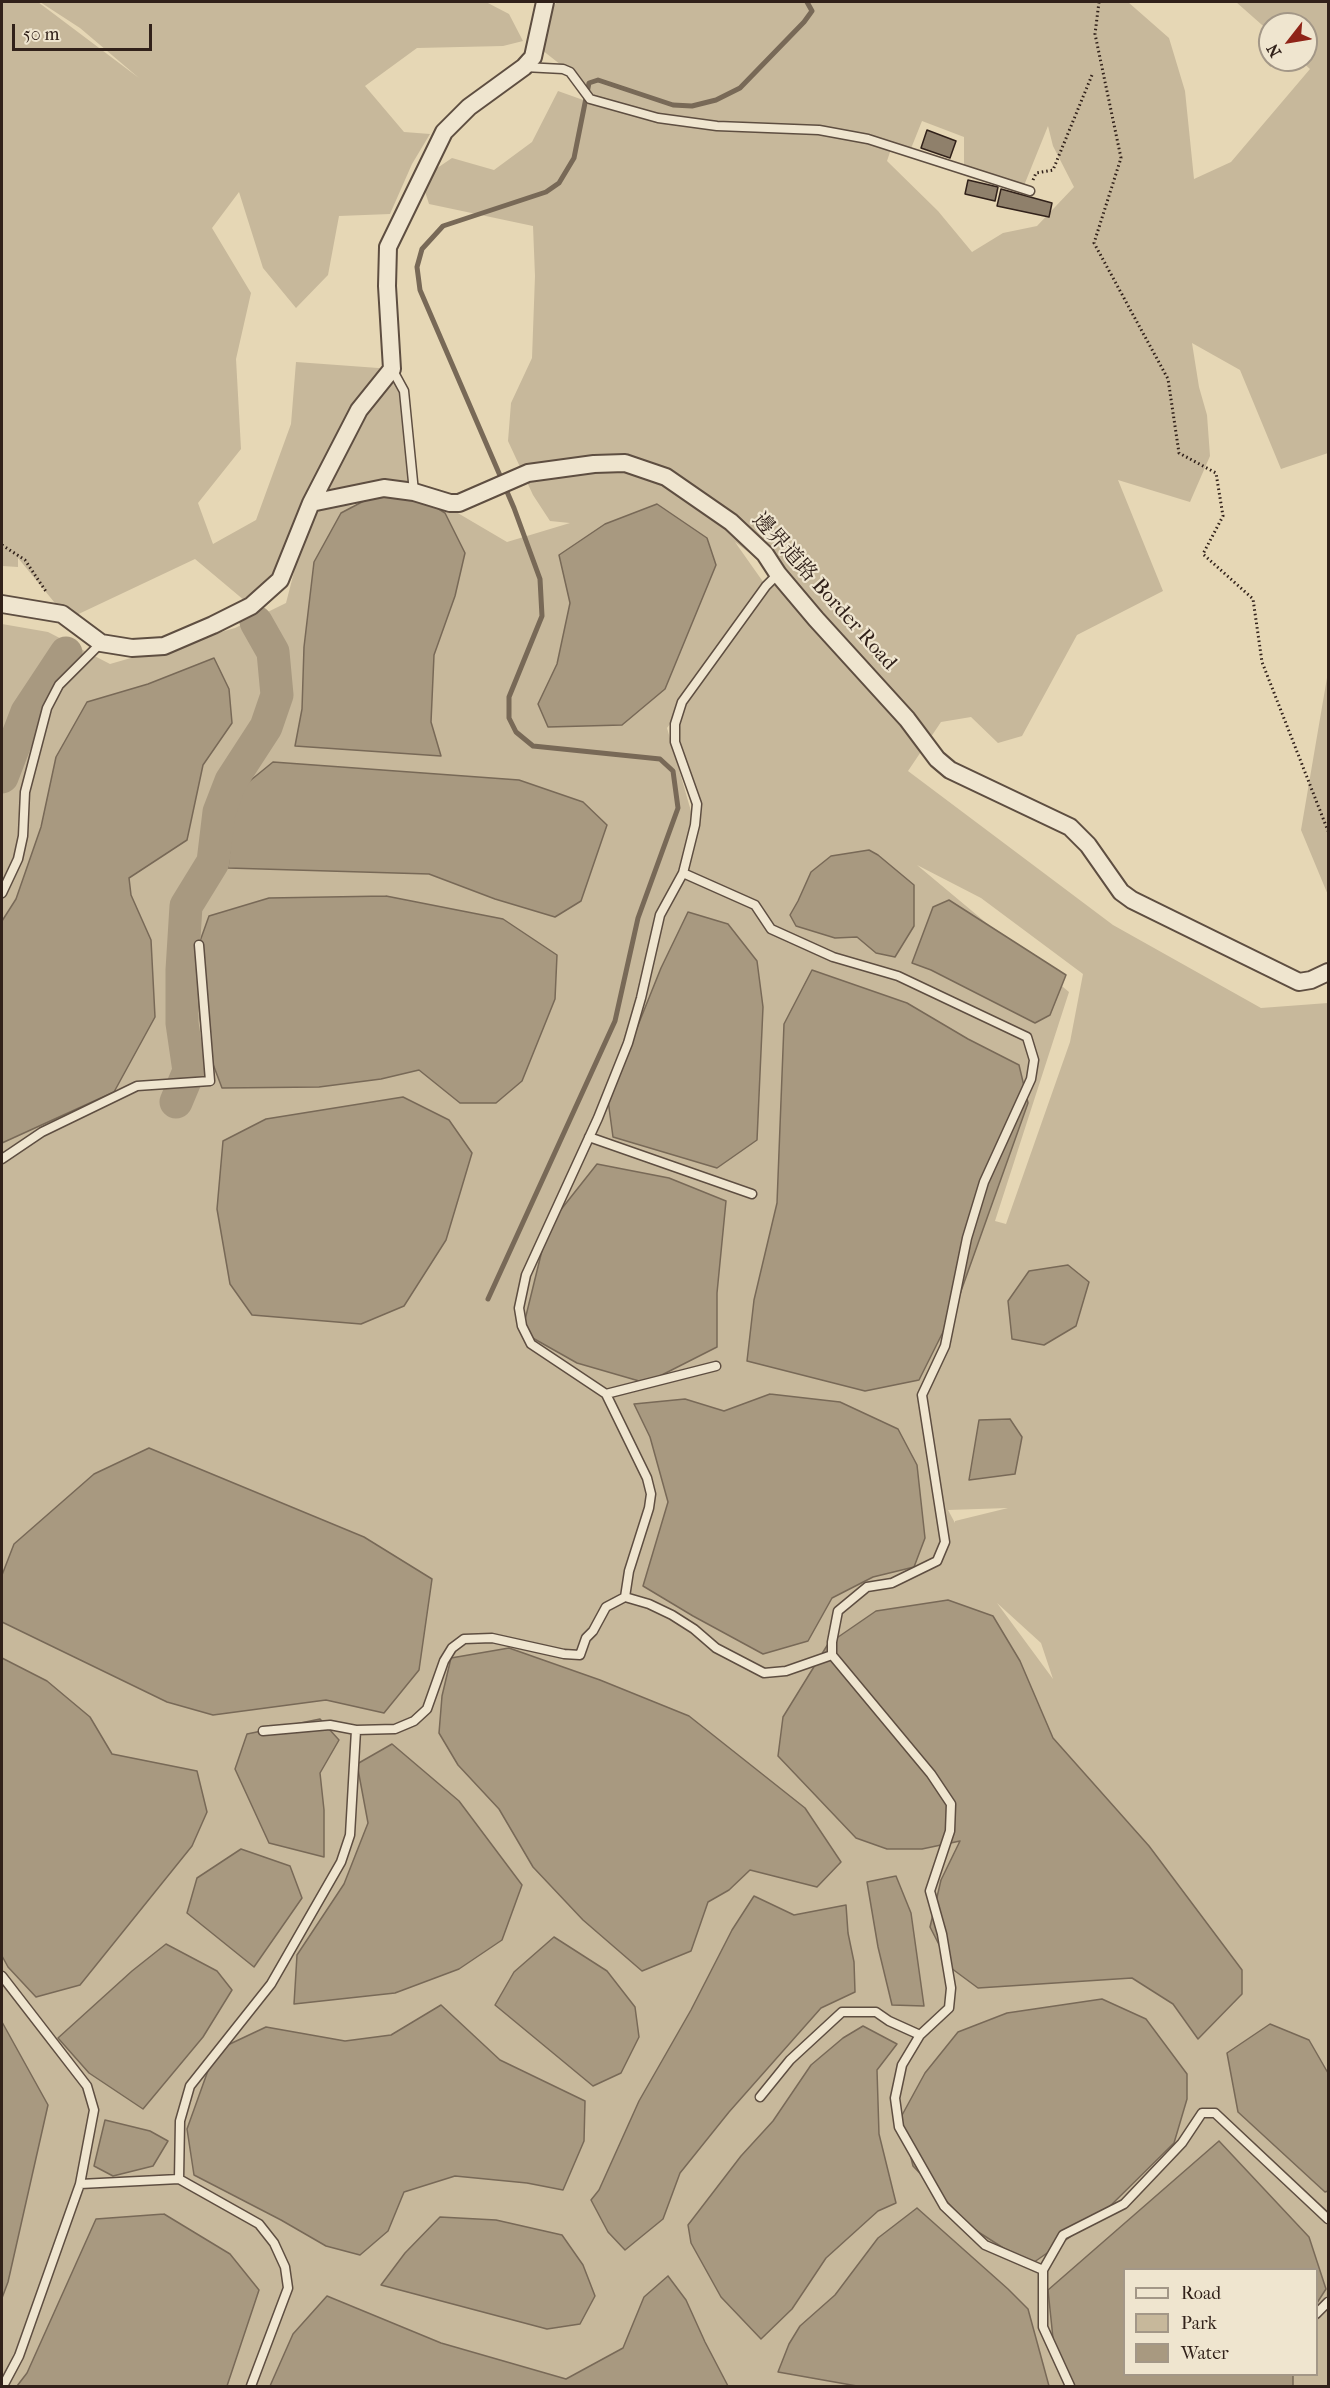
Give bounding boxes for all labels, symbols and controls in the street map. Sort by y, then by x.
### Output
scale bar [15,12,154,50]
north arrow [1258,12,1318,72]
text: 50 m [23,24,59,45]
text: N [1263,40,1285,61]
street label: 邊界道路 Border Road [747,508,901,676]
legend [1123,2268,1318,2376]
text: Road [1181,2283,1221,2304]
text: Park [1181,2313,1217,2334]
text: Water [1181,2343,1229,2364]

